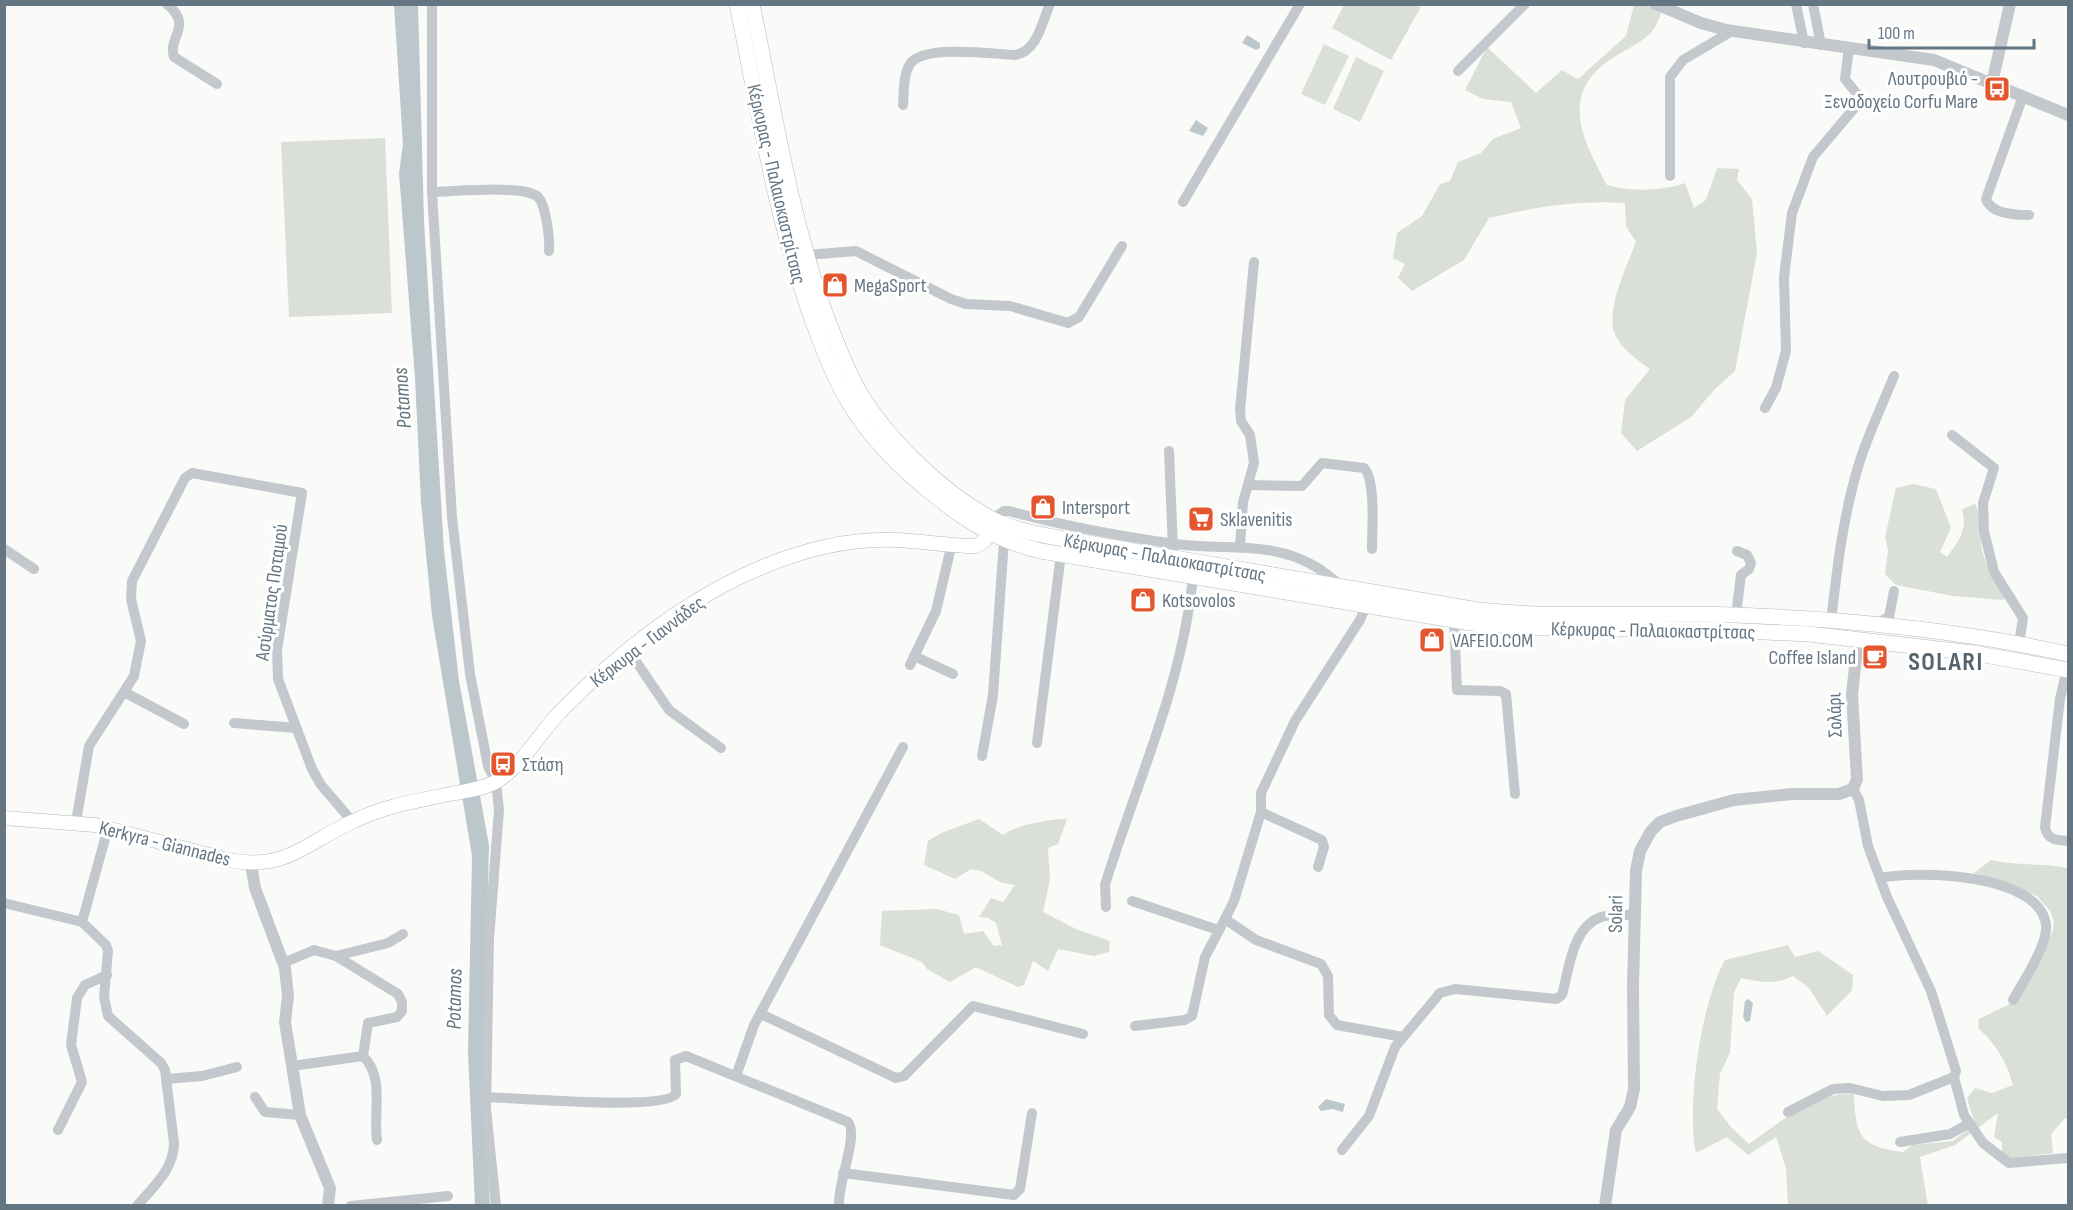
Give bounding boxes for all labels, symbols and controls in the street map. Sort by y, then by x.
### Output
scale bar [1869,12,2034,50]
text: 100 m [1878,23,1915,44]
place label: Λουτρουβιό - Ξενοδοχείο Corfu Mare [1824,67,1978,114]
bus stop icon: Λουτρουβιό - Ξενοδοχείο Corfu Mare [1982,74,2012,104]
street label: Κέρκυρας - Παλαιοκαστρίτσας [741,82,811,287]
shop icon: MegaSport [820,270,850,300]
place label: MegaSport [854,274,927,298]
water label: Potamos [388,366,417,429]
shop icon: Intersport [1028,492,1058,522]
place label: Intersport [1062,496,1130,520]
supermarket icon: Sklavenitis [1186,504,1216,534]
place label: Sklavenitis [1220,508,1292,532]
street label: Ασύρματος Ποταμού [250,522,293,663]
street label: Κέρκυρας - Παλαιοκαστρίτσας [1062,528,1268,588]
shop icon: Kotsovolos [1128,585,1158,615]
place label: Kotsovolos [1162,589,1235,613]
street label: Κέρκυρα - Γιαννάδες [586,591,710,693]
street label: Κέρκυρας - Παλαιοκαστρίτσας [1551,617,1756,645]
shop icon: VAFEIO.COM [1417,625,1447,655]
place label: VAFEIO.COM [1452,629,1533,653]
cafe icon: Coffee Island [1860,642,1890,672]
place label: Coffee Island [1768,646,1856,670]
district label: SOLARI [1908,647,1984,678]
street label: Σολάρι [1822,692,1848,738]
bus stop icon: Στάση [488,749,518,779]
place label: Στάση [522,753,564,777]
street label: Kerkyra - Giannades [97,816,233,872]
street label: Solari [1604,895,1628,933]
water label: Potamos [441,968,468,1030]

